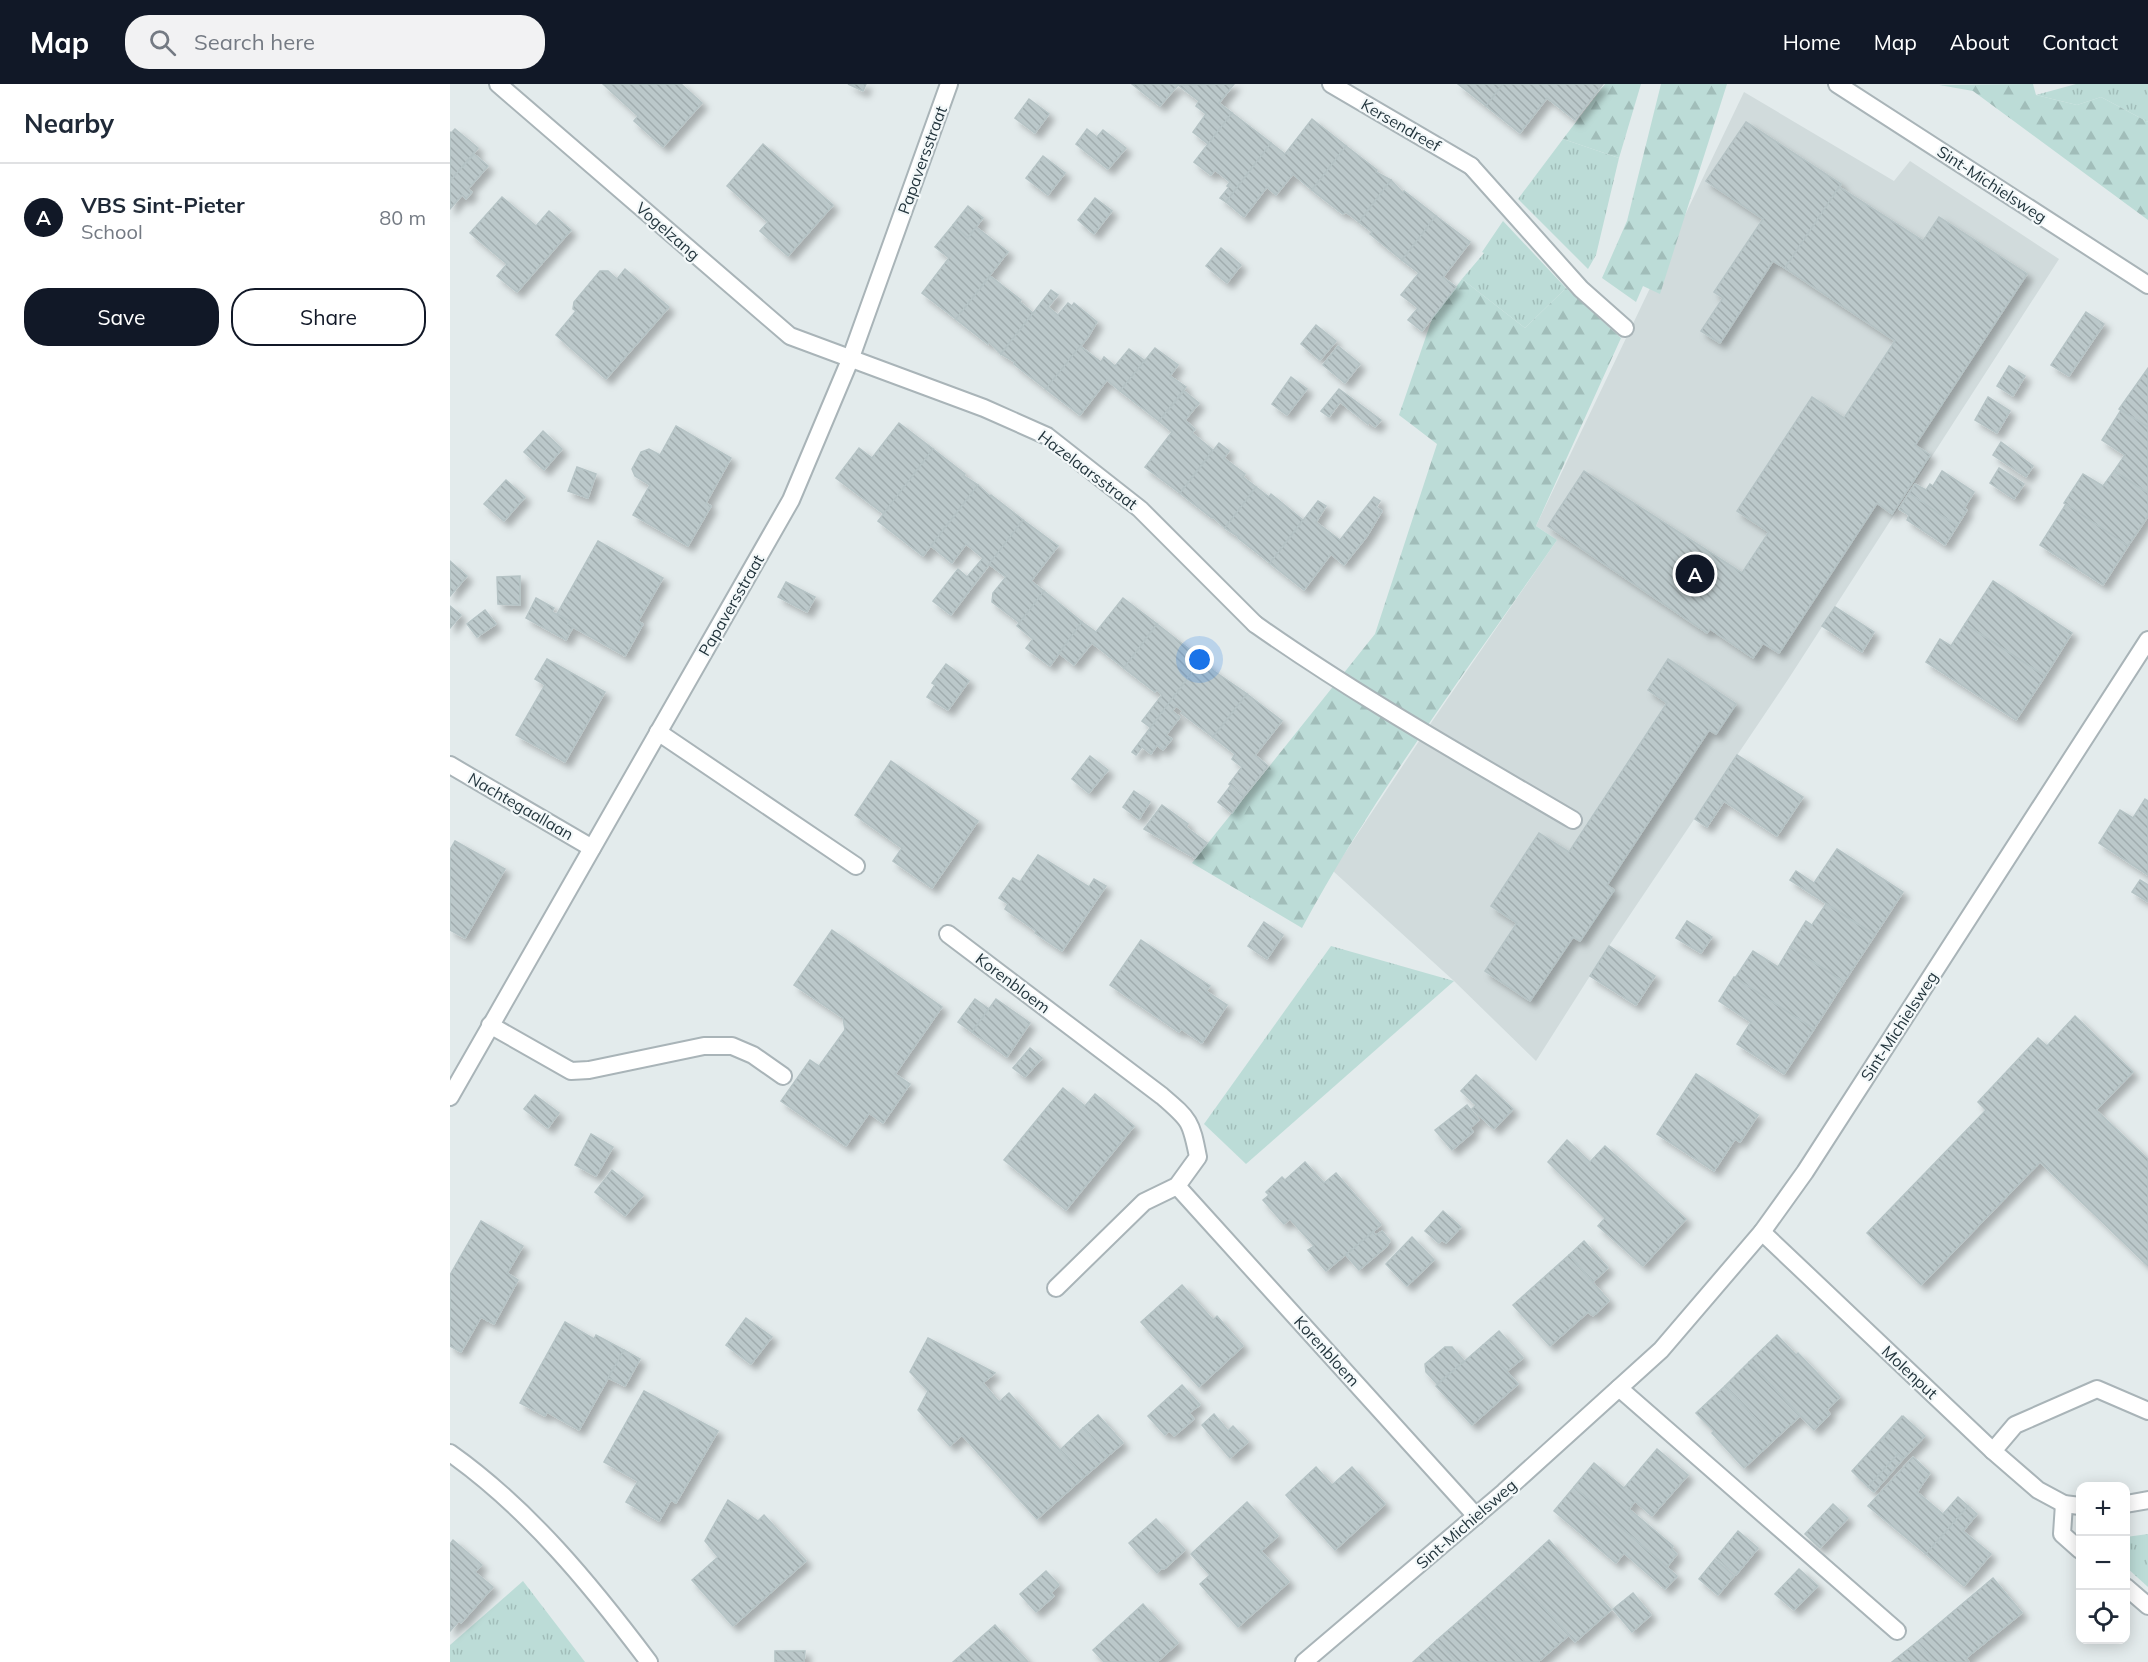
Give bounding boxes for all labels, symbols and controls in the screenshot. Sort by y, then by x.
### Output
search box [125,15,545,69]
text: Map [30,25,89,60]
icon: search [146,26,179,59]
text: Search here [194,28,315,56]
text: Home [1783,29,1841,55]
text: Map [1874,29,1917,55]
text: About [1950,29,2009,55]
text: Contact [2042,29,2118,55]
street label: Kersendreef [1358,94,1445,156]
street label: Papaversstraat [893,103,951,217]
text: Nearby [24,107,114,140]
street label: Sint-Michielsweg [1934,141,2050,227]
text: VBS Sint-Pieter [81,191,245,219]
street label: Vogelzang [632,198,704,264]
text: A [36,205,51,230]
text: 80 m [379,205,426,230]
text: School [81,219,143,244]
button: Save [24,288,219,346]
button: Share [231,288,426,346]
street label: Hazelaarsstraat [1034,426,1142,514]
street label: Papaversstraat [694,551,768,659]
pin: A [1676,552,1714,596]
your location [1185,645,1214,674]
street label: Nachtegaallaan [465,768,577,844]
street label: Korenbloem [972,948,1054,1018]
street label: Sint-Michielsweg [1856,968,1942,1084]
street label: Korenbloem [1290,1312,1364,1390]
street label: Molenput [1878,1341,1942,1403]
street label: Sint-Michielsweg [1412,1475,1520,1573]
map controls [2076,1482,2130,1644]
button: + [2076,1482,2130,1536]
button: − [2076,1536,2130,1590]
button: locate [2076,1590,2130,1644]

